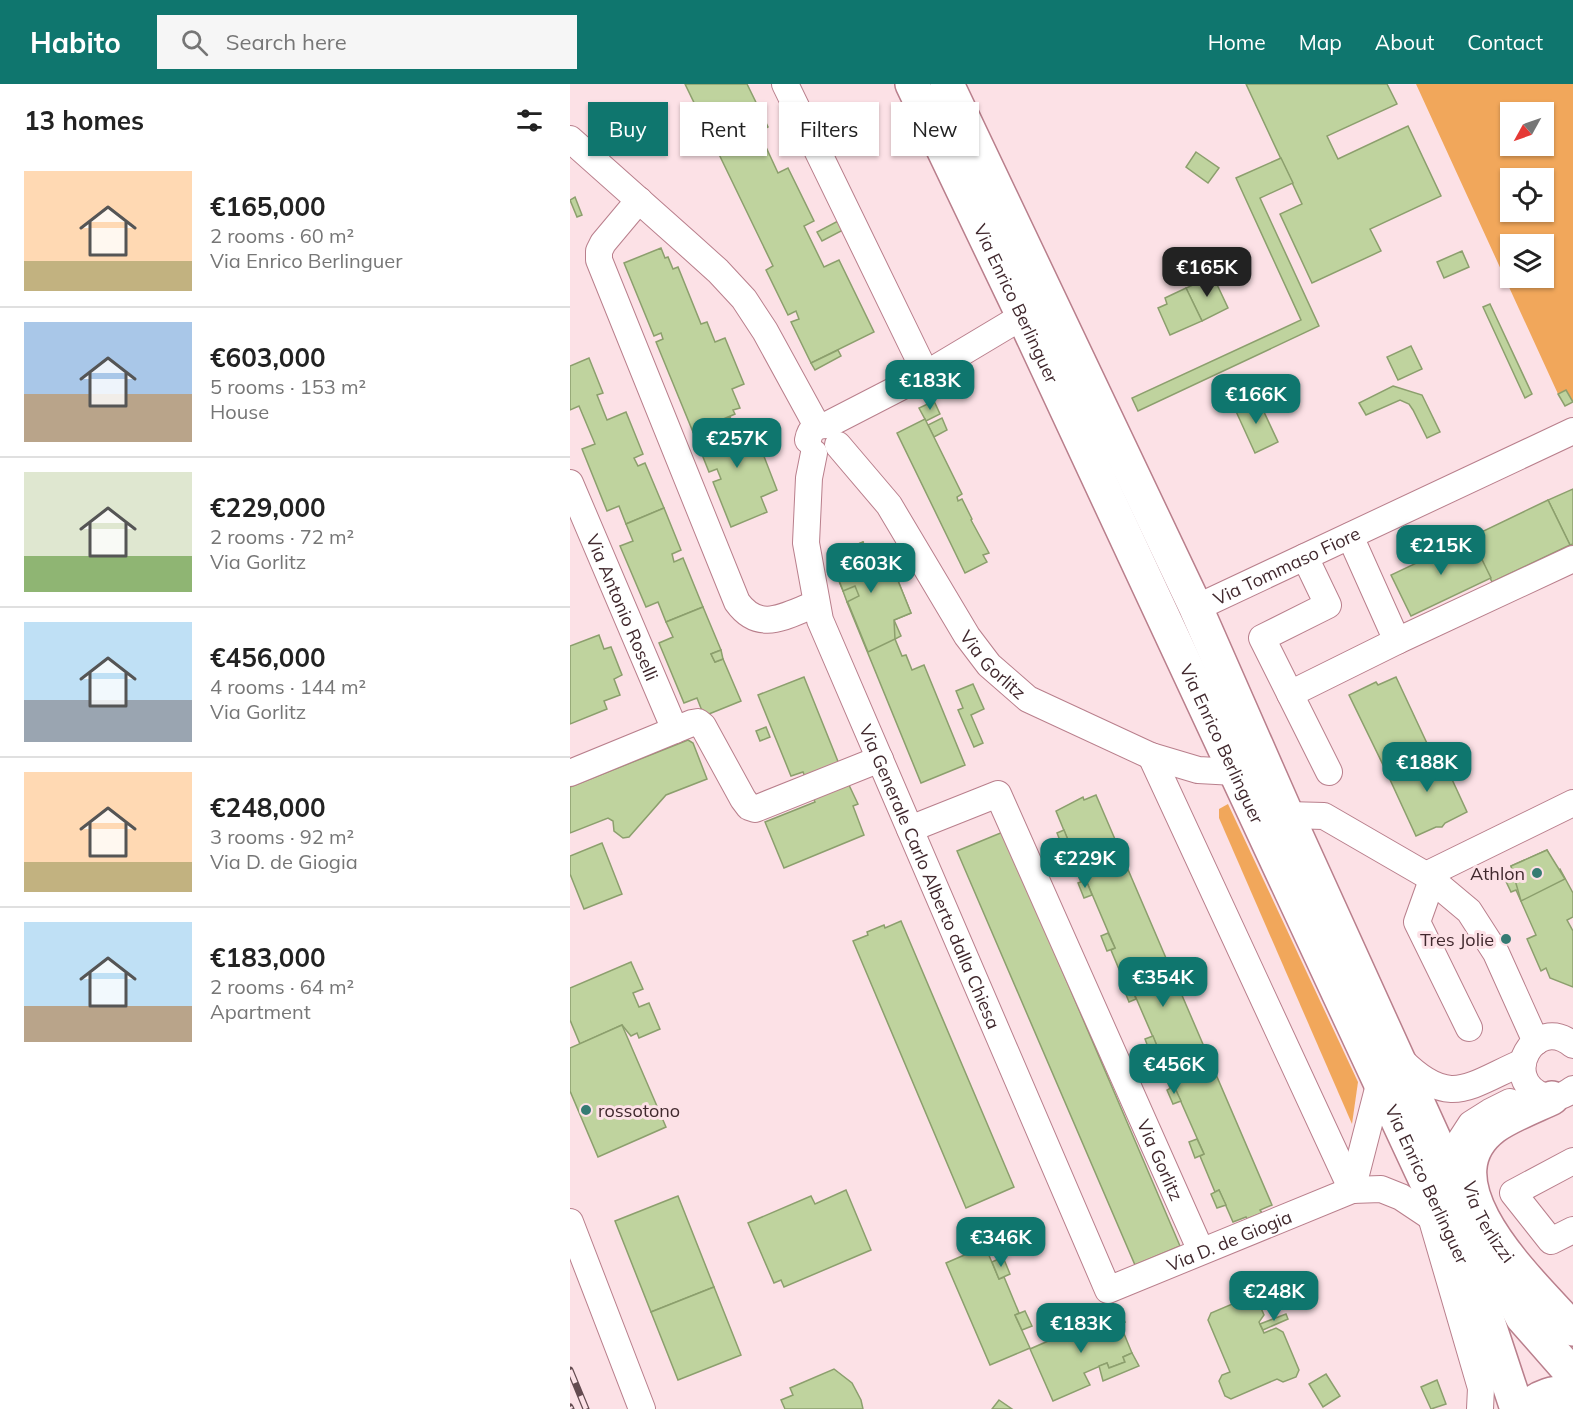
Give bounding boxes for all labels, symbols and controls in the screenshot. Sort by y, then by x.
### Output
search box [157,15,577,69]
text: Habito [30,25,121,60]
icon: search [178,26,211,59]
text: Search here [226,28,347,56]
text: Home [1208,29,1266,55]
text: Map [1299,29,1342,55]
text: About [1375,29,1434,55]
text: Contact [1467,29,1543,55]
chip: Buy [588,102,668,156]
chip: Rent [680,102,767,156]
chip: Filters [779,102,879,156]
chip: New [891,102,979,156]
north arrow [1500,102,1554,156]
map controls [1500,102,1554,288]
text: 13 homes [24,104,144,137]
icon: filters [513,104,546,137]
button: locate [1500,168,1554,222]
text: €165,000 [210,190,326,223]
icon: home [72,195,144,267]
street label: Via Enrico Berlinguer [969,220,1064,387]
text: 2 rooms · 60 m² [210,223,354,248]
button: layers [1500,234,1554,288]
pin: €165K [1165,247,1249,298]
text: Via Enrico Berlinguer [210,248,403,273]
text: €165K [1176,254,1238,279]
text: €603,000 [210,341,326,374]
icon: home [72,346,144,418]
pin: €183K [888,360,972,411]
text: €183K [899,367,961,392]
text: 5 rooms · 153 m² [210,374,366,399]
pin: €166K [1214,374,1298,425]
text: €166K [1225,381,1287,406]
text: House [210,399,269,424]
pin: €257K [695,418,779,469]
text: €257K [706,425,768,450]
text: €229,000 [210,491,326,524]
icon: home [72,496,144,568]
street label: Via Tommaso Fiore [1209,521,1364,610]
text: 2 rooms · 72 m² [210,524,354,549]
pin: €215K [1399,525,1483,576]
street label: Via Antonio Roselli [582,531,664,684]
text: €215K [1410,532,1472,557]
pin: €603K [829,543,913,594]
text: Via Gorlitz [210,549,306,574]
text: €603K [840,550,902,575]
street label: Via Gorlitz [955,625,1031,704]
text: €456,000 [210,641,326,674]
icon: home [72,646,144,718]
street label: Via Enrico Berlinguer [1175,660,1269,828]
text: 4 rooms · 144 m² [210,674,366,699]
text: Via Gorlitz [210,699,306,724]
street label: Via Generale Carlo Alberto dalla Chiesa [855,721,1006,1032]
pin: €188K [1385,742,1469,793]
text: €188K [1396,749,1458,774]
text: €248,000 [210,791,326,824]
icon: home [72,796,144,868]
text: 3 rooms · 92 m² [210,824,354,849]
pin: €229K [1043,838,1127,889]
text: €229K [1054,845,1116,870]
text: Via D. de Giogia [210,849,358,874]
place label: Athlon [1470,862,1525,885]
marker: Athlon [1530,866,1544,880]
place label: Tres Jolie [1420,928,1494,951]
marker: Tres Jolie [1499,932,1513,946]
text: €183,000 [210,941,326,974]
icon: home [72,946,144,1018]
pin: €354K [1121,957,1205,1008]
text: €354K [1132,964,1194,989]
text: 2 rooms · 64 m² [210,974,354,999]
text: Apartment [210,999,311,1024]
pin: €456K [1132,1044,1216,1095]
text: €456K [1143,1051,1205,1076]
place label: rossotono [598,1099,680,1122]
street label: Via Enrico Berlinguer [1380,1101,1475,1268]
marker: rossotono [579,1103,593,1117]
street label: Via Gorlitz [1132,1116,1189,1204]
street label: Via Terlizzi [1459,1179,1520,1267]
street label: Via D. de Giogia [1163,1204,1295,1276]
pin: €346K [959,1217,1043,1268]
text: €346K [970,1224,1032,1249]
pin: €248K [1232,1271,1316,1322]
text: €248K [1243,1278,1305,1303]
pin: €183K [1039,1303,1123,1354]
text: €183K [1050,1310,1112,1335]

